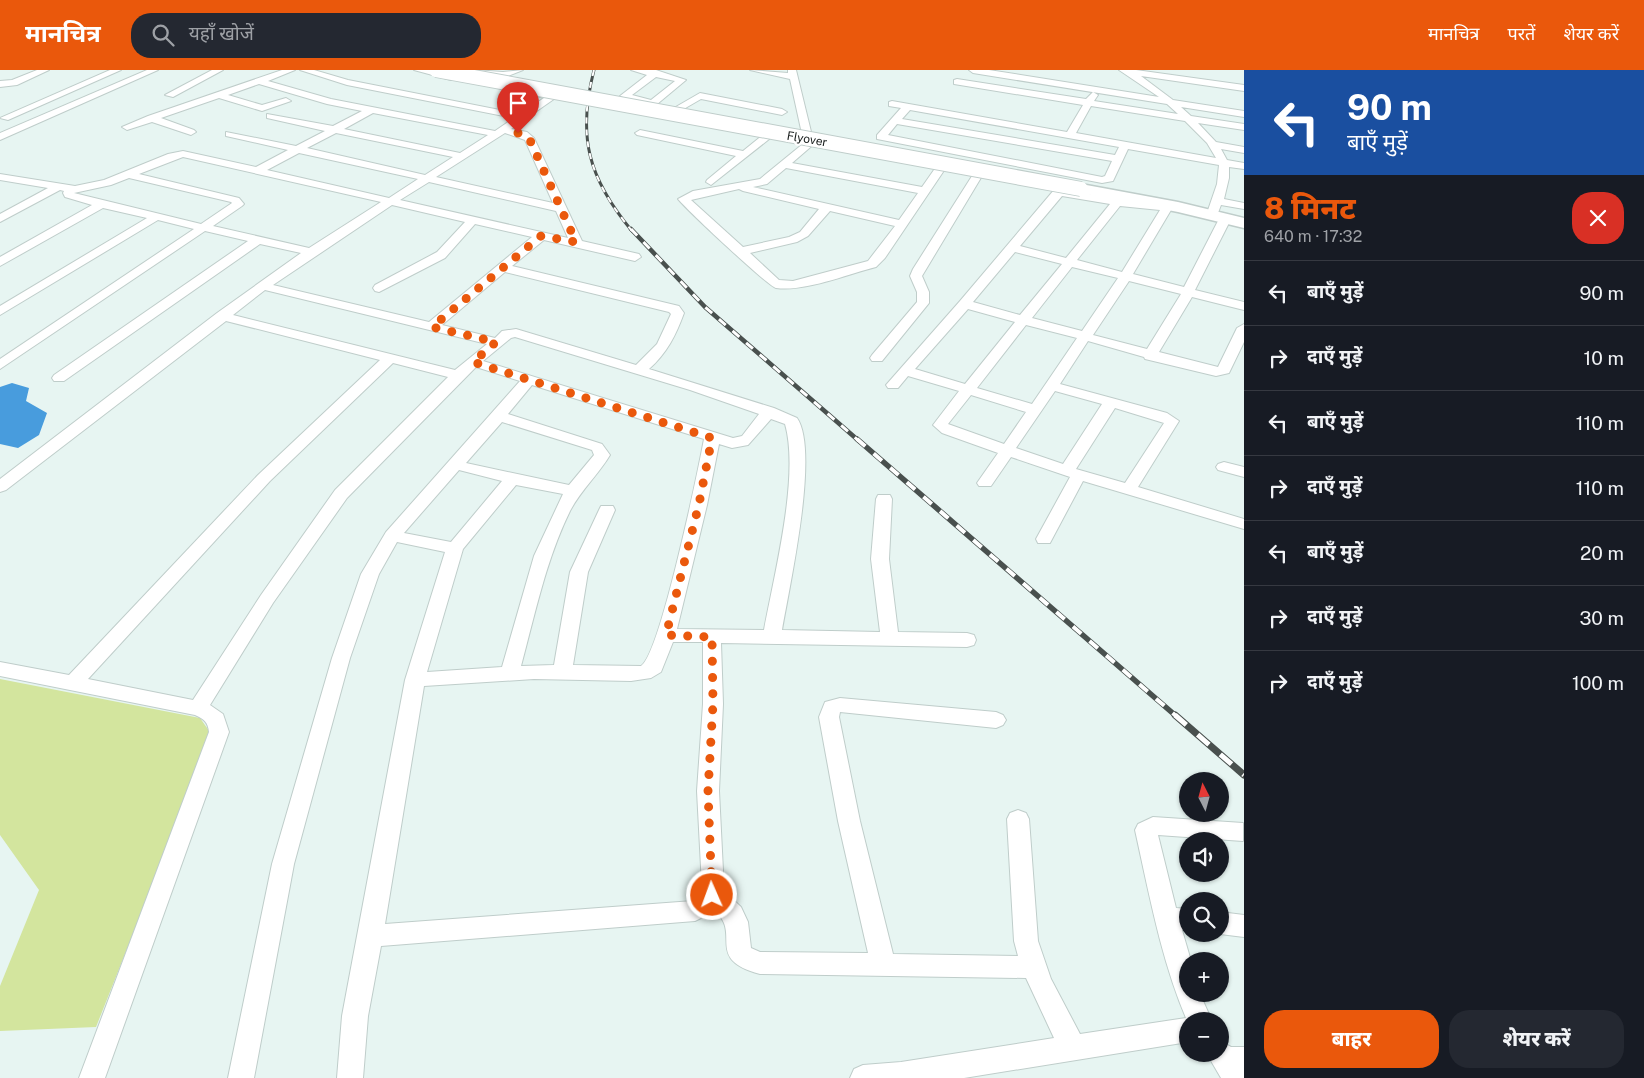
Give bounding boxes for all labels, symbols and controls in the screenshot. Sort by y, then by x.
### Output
search box [131,13,481,58]
text: मानचित्र [25,19,101,47]
icon: search [149,21,177,49]
text: यहाँ खोजें [189,22,254,44]
text: मानचित्र [1428,23,1480,44]
text: परतें [1508,23,1535,44]
text: शेयर करें [1563,23,1619,44]
pin [497,82,539,133]
text: 90 m [1347,87,1432,128]
icon: arrive [504,89,532,117]
icon: left [1264,90,1329,155]
street label: Flyover [786,129,829,149]
text: बाएँ मुड़ें [1347,129,1408,155]
text: 8 मिनट [1264,190,1356,226]
button: close [1572,192,1624,244]
text: 640 m · 17:32 [1264,227,1362,246]
icon: left [1264,279,1292,307]
text: बाएँ मुड़ें [1307,280,1363,302]
text: 90 m [1580,282,1624,304]
icon: right [1264,344,1292,372]
text: दाएँ मुड़ें [1307,345,1362,367]
text: 10 m [1584,347,1624,369]
icon: left [1264,409,1292,437]
text: बाएँ मुड़ें [1307,410,1363,432]
text: 110 m [1576,412,1624,434]
icon: right [1264,474,1292,502]
text: दाएँ मुड़ें [1307,475,1362,497]
text: 110 m [1576,477,1624,499]
icon: left [1264,539,1292,567]
text: बाएँ मुड़ें [1307,540,1363,562]
text: 20 m [1580,542,1624,564]
icon: right [1264,604,1292,632]
text: दाएँ मुड़ें [1307,605,1362,627]
text: 30 m [1579,607,1624,629]
icon: right [1264,669,1292,697]
text: दाएँ मुड़ें [1307,670,1362,692]
text: 100 m [1572,672,1624,694]
north arrow [1179,772,1229,822]
map controls [1179,772,1229,1062]
button: sound [1179,832,1229,882]
position arrow [685,868,737,920]
button: search [1179,892,1229,942]
button: + [1179,952,1229,1002]
button: बाहर [1264,1010,1439,1068]
button: शेयर करें [1449,1010,1624,1068]
button: − [1179,1012,1229,1062]

